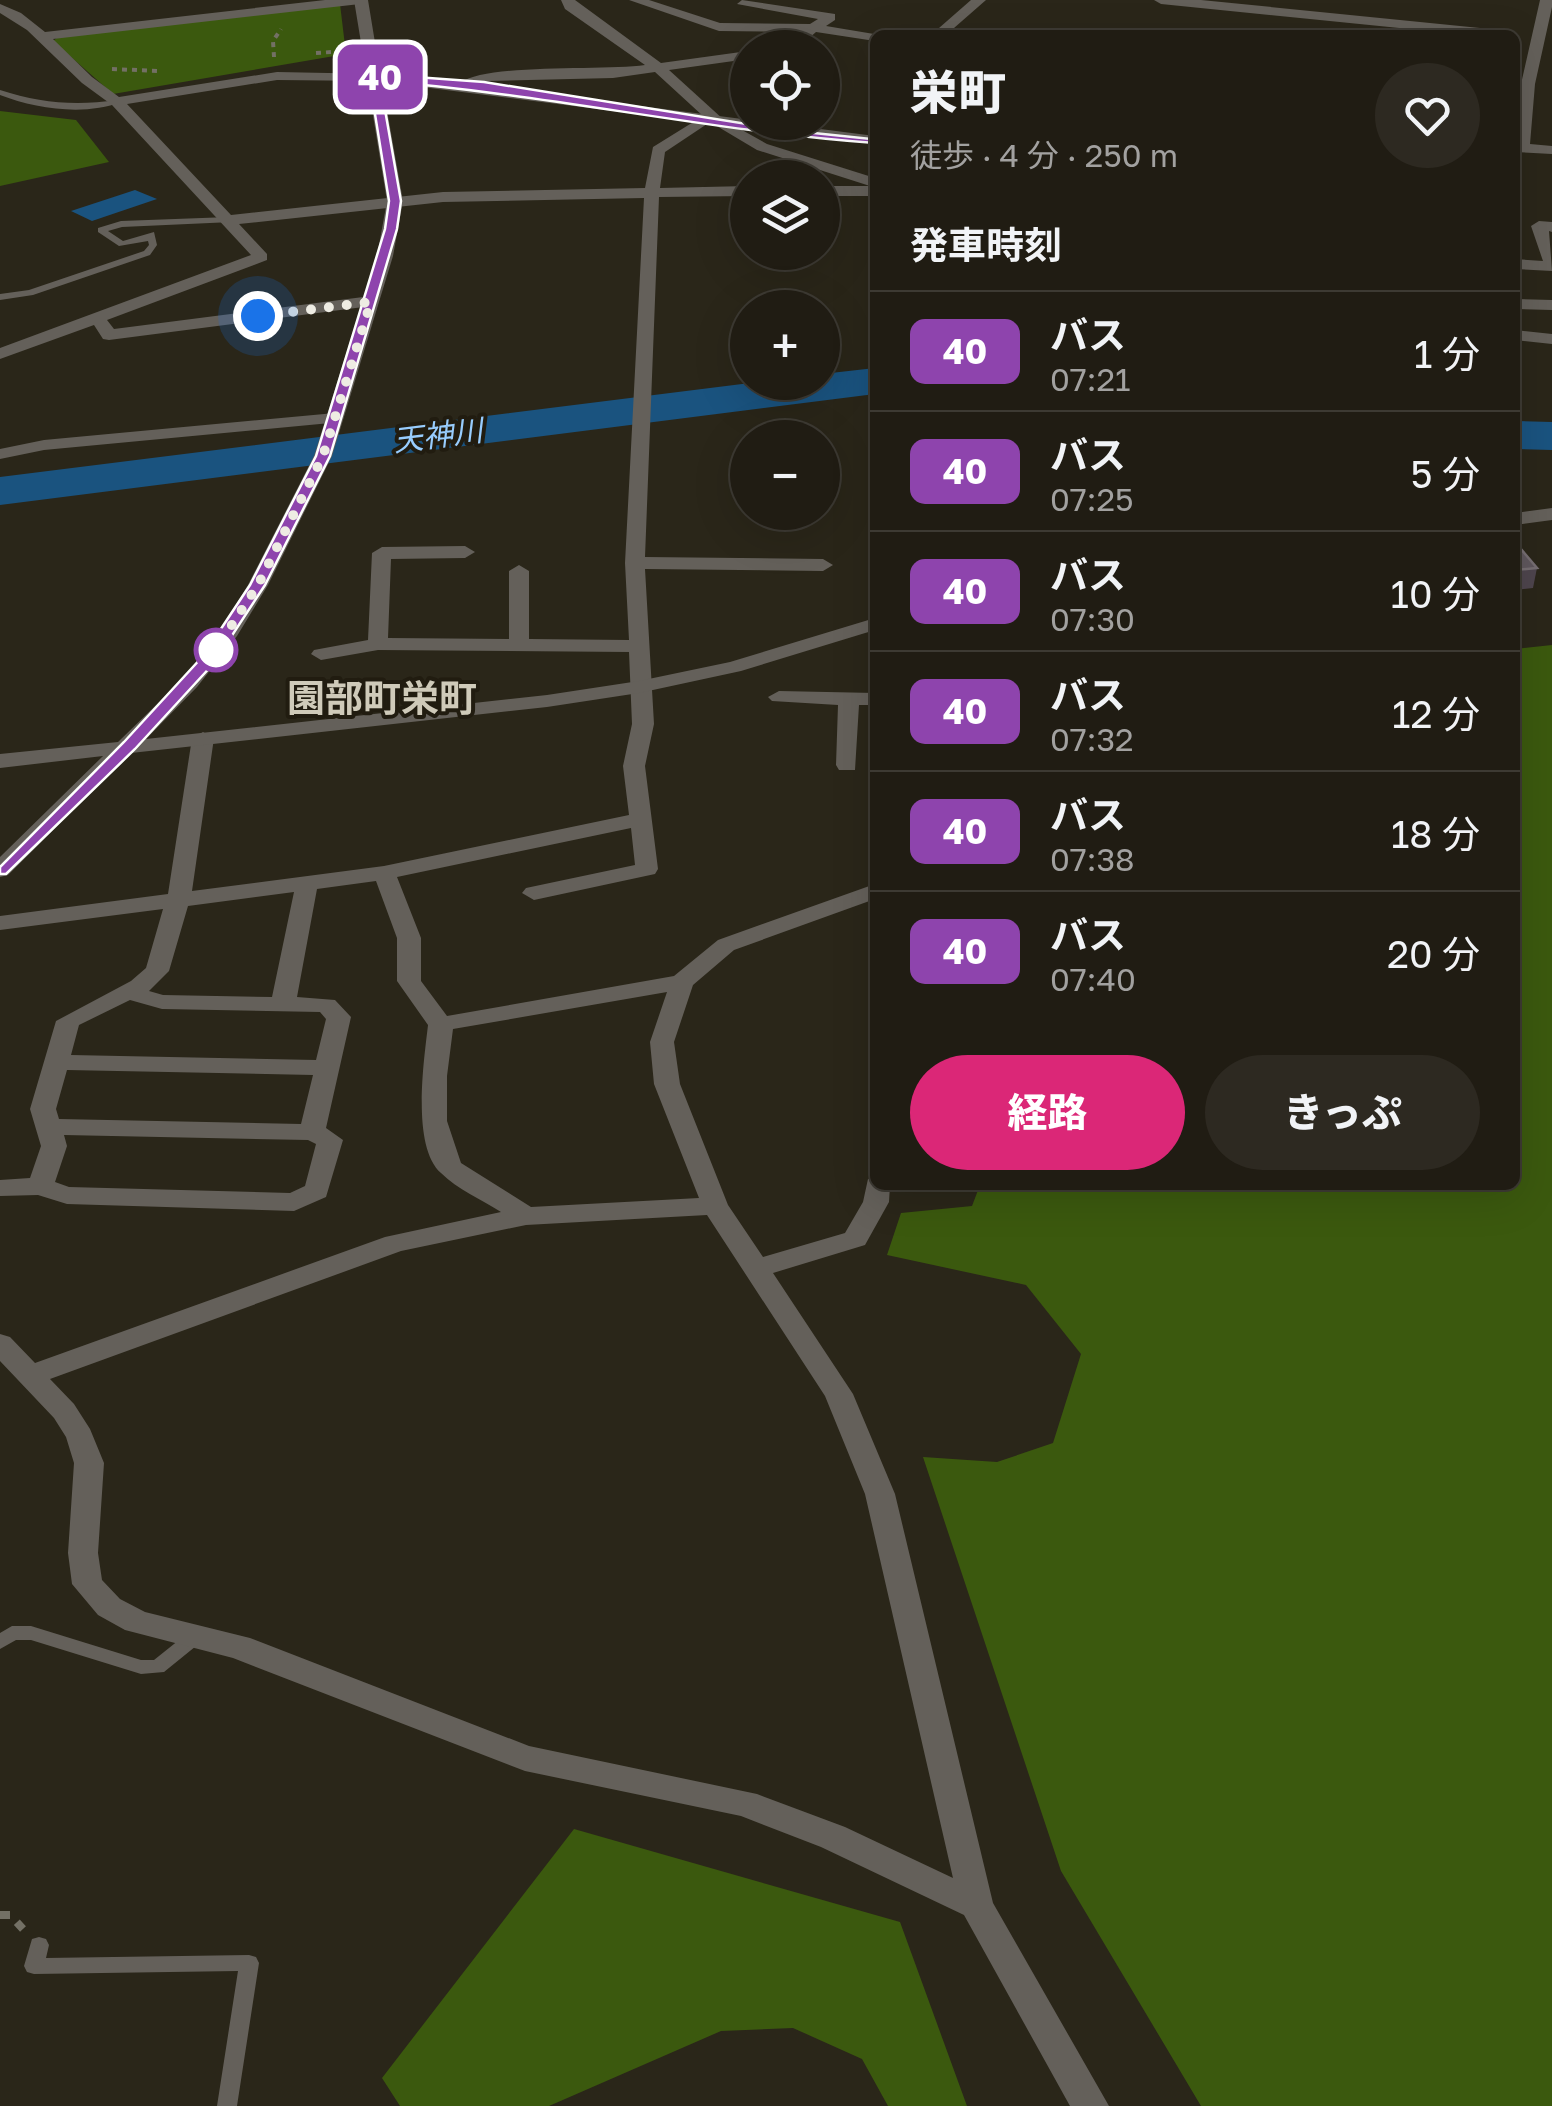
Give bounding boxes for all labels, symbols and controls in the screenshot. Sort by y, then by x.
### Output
map controls [730,30,840,530]
button: locate [730,30,840,140]
line badge: 40 [335,44,425,110]
text: 40 [358,56,402,98]
text: 栄町 [910,63,1006,121]
button: heart [1375,63,1480,168]
text: 徒歩 · 4 分 · 250 m [910,136,1178,174]
button: layers [730,160,840,270]
text: 発車時刻 [910,222,1062,267]
button: + [730,290,840,400]
your location [233,291,283,341]
text: バス [1050,312,1126,357]
text: 40 [943,330,987,372]
text: 1 分 [1414,331,1480,376]
text: 07:21 [1050,360,1130,398]
water label: 天神川 [391,411,488,458]
button: − [730,420,840,530]
text: バス [1050,432,1126,477]
text: 40 [943,450,987,492]
text: 5 分 [1410,451,1480,496]
text: 07:25 [1050,480,1134,518]
text: バス [1050,552,1126,597]
text: 40 [943,570,987,612]
text: 10 分 [1391,571,1480,616]
text: 07:30 [1050,600,1135,638]
unlabelled marker [195,629,237,671]
text: バス [1050,672,1126,717]
district label: 園部町栄町 [287,675,477,720]
text: 40 [943,690,987,732]
text: 12 分 [1392,691,1480,736]
text: 07:32 [1050,720,1134,758]
text: バス [1050,792,1126,837]
text: 40 [943,810,987,852]
text: 18 分 [1391,811,1480,856]
text: 07:38 [1050,840,1135,878]
text: バス [1050,912,1126,957]
text: 40 [943,930,987,972]
text: 20 分 [1387,931,1480,976]
text: 07:40 [1050,960,1136,998]
button: 経路 [910,1055,1185,1170]
button: きっぷ [1205,1055,1480,1170]

